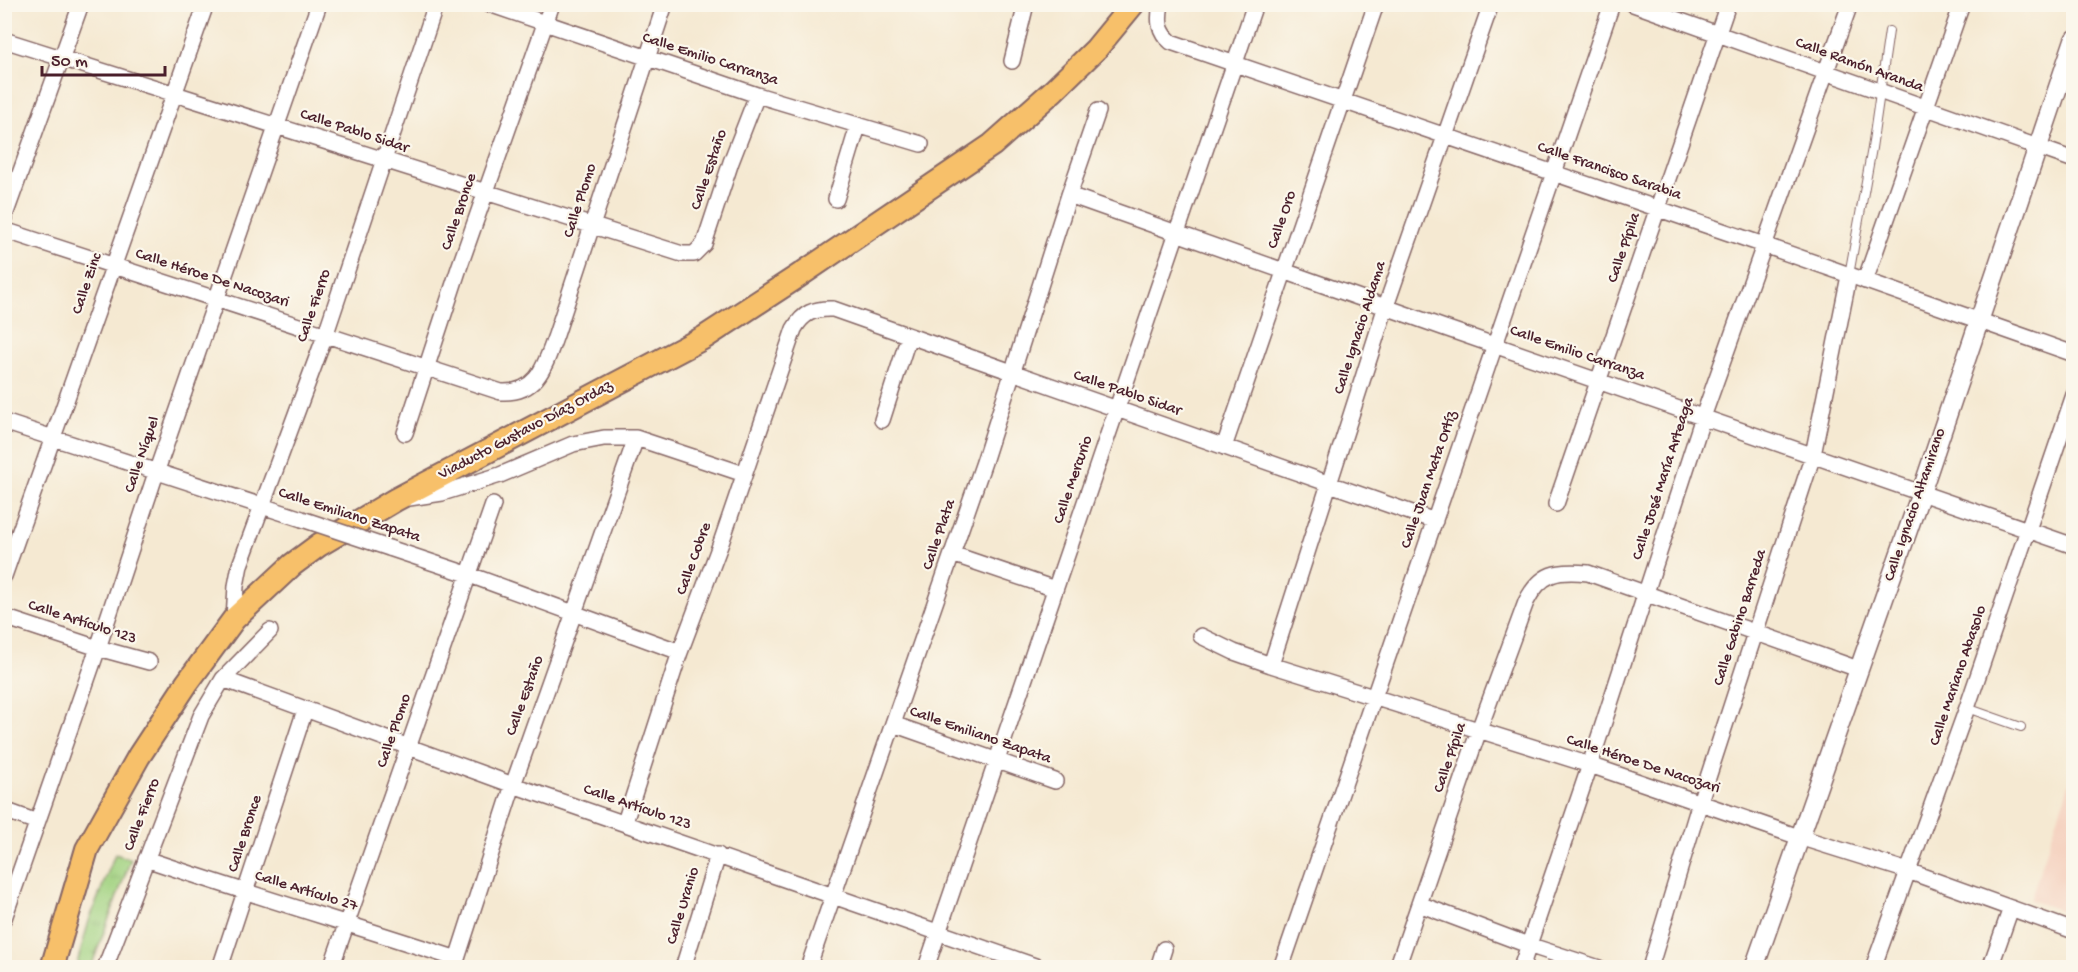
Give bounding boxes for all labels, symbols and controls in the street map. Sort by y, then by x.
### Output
street label: Calle Emilio Carranza [640,29,781,91]
street label: Calle Ramón Aranda [1792,34,1927,98]
scale bar [42,39,165,77]
text: 50 m [51,52,88,73]
street label: Calle Pablo Sidar [297,105,412,159]
street label: Calle Estaño [687,127,733,213]
street label: Calle Francisco Sarabia [1535,138,1685,206]
street label: Calle Plomo [560,161,602,241]
street label: Calle Bronce [438,170,482,253]
street label: Calle Oro [1264,188,1302,252]
street label: Calle Pípila [1604,209,1646,285]
street label: Calle Héroe De Nacozari [133,245,291,313]
street label: Calle Zinc [69,250,108,317]
street label: Calle Ignacio Aldama [1331,258,1392,397]
street label: Calle Fierro [294,267,336,345]
street label: Calle Emilio Carranza [1507,322,1648,386]
street label: Calle Pablo Sidar [1070,367,1185,422]
street label: Viaducto Gustavo Díaz Ordaz [435,377,617,486]
street label: Calle José María Arteaga [1629,394,1700,563]
street label: Calle Juan Mata Ortíz [1398,408,1463,551]
street label: Calle Níquel [121,414,165,496]
street label: Calle Ignacio Altamirano [1881,426,1951,584]
street label: Calle Mercurio [1050,433,1098,527]
street label: Calle Emiliano Zapata [275,484,424,548]
street label: Calle Plata [919,496,961,573]
street label: Calle Cobre [673,519,717,598]
street label: Calle Gabino Barreda [1710,546,1772,689]
street label: Calle Artículo 123 [25,597,139,649]
street label: Calle Mariano Abasolo [1926,603,1992,749]
street label: Calle Estaño [503,653,549,739]
street label: Calle Plomo [373,692,417,770]
street label: Calle Emiliano Zapata [907,703,1054,770]
street label: Calle Pípila [1430,719,1472,795]
street label: Calle Héroe De Nacozari [1564,731,1722,799]
street label: Calle Fierro [120,776,166,854]
street label: Calle Artículo 123 [581,781,693,835]
street label: Calle Bronce [225,792,268,875]
street label: Calle Uranio [663,865,705,947]
street label: Calle Artículo 27 [252,867,360,917]

